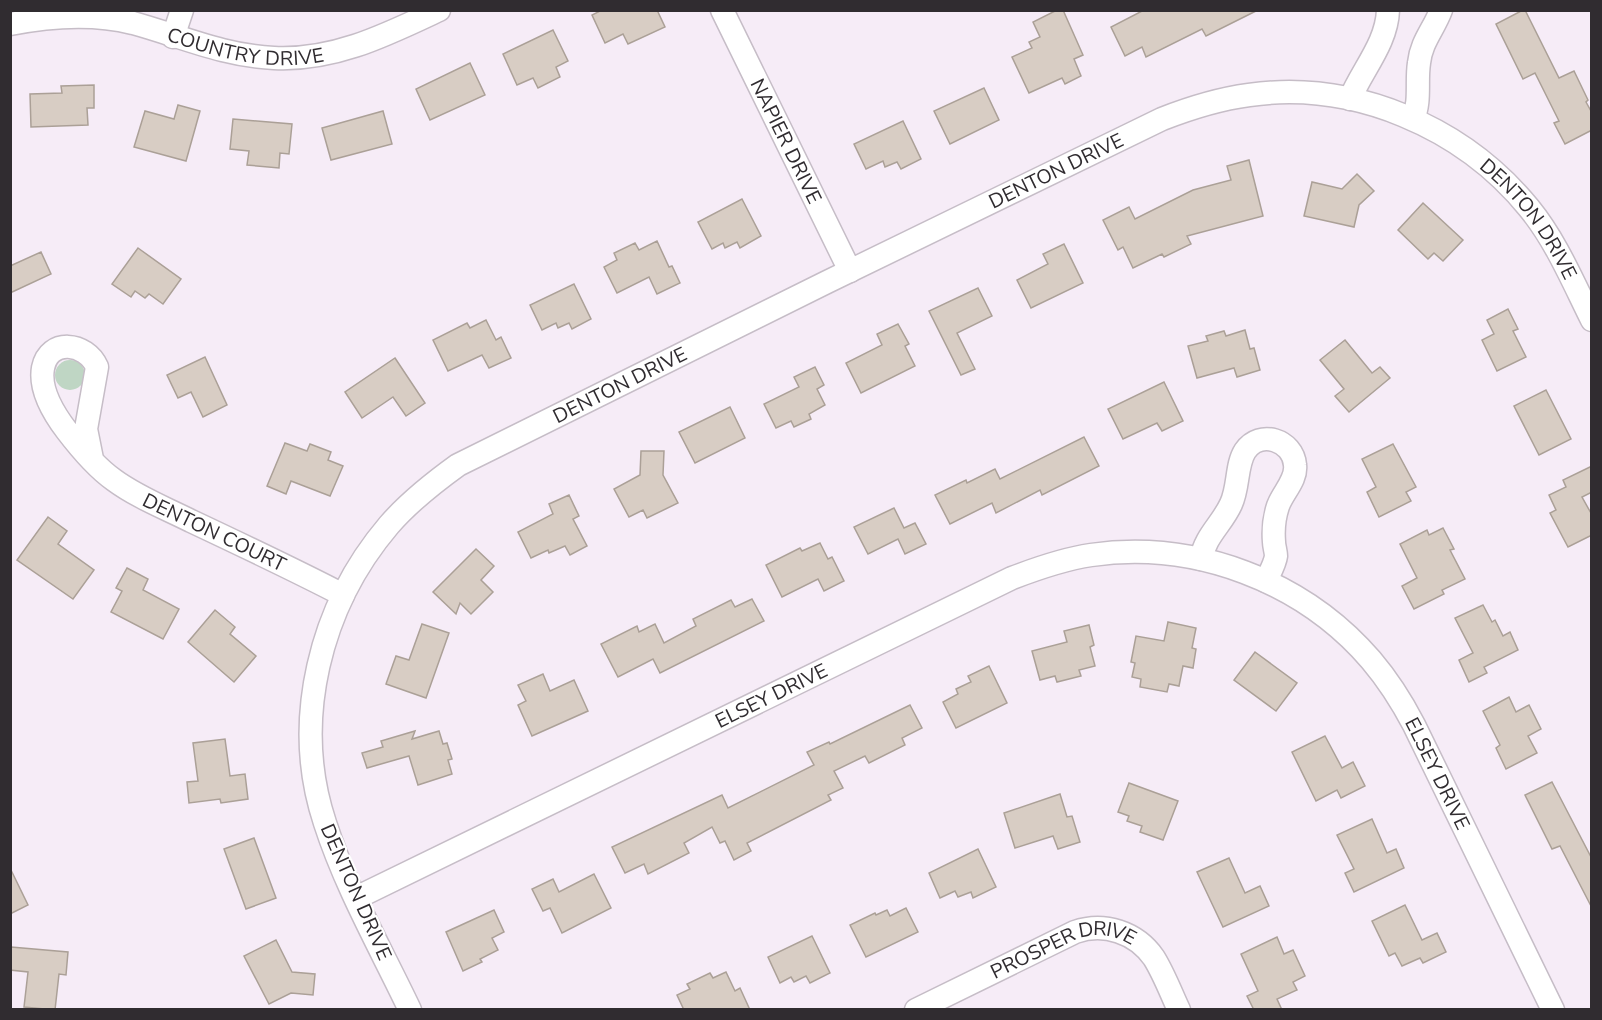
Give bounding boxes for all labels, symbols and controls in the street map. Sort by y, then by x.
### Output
street label: COUNTRY DRIVE [164,21,326,72]
street label: NAPIER DRIVE [744,74,828,208]
street label: DENTON DRIVE [984,126,1128,215]
street label: DENTON DRIVE [1474,152,1584,284]
street label: DENTON DRIVE [548,340,691,429]
street label: DENTON COURT [138,486,291,578]
street label: ELSEY DRIVE [711,657,832,734]
street label: ELSEY DRIVE [1399,713,1477,834]
street label: DENTON DRIVE [314,820,398,964]
street label: PROSPER DRIVE [986,915,1142,985]

